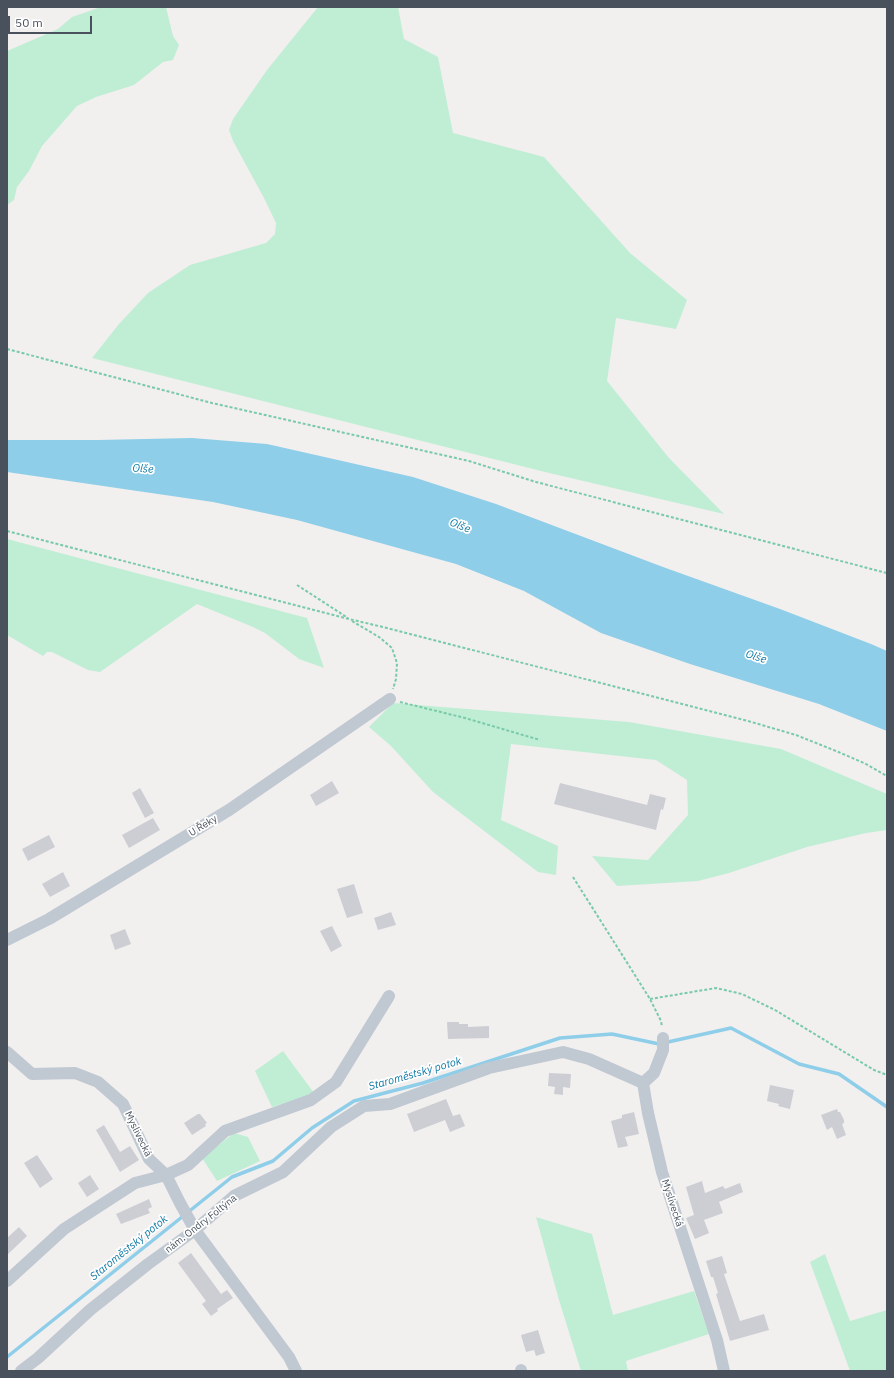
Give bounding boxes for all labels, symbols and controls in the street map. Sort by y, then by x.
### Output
scale bar [10,8,94,34]
text: 50 m [15,15,43,30]
water label: Olše [132,462,154,476]
water label: Olše [448,516,472,536]
water label: Olše [744,647,768,667]
street label: U Řeky [187,813,219,839]
water label: Staroměstský potok [367,1054,463,1094]
street label: Myslivecká [122,1109,154,1159]
street label: Myslivecká [659,1178,685,1228]
street label: nám. Ondry Foltýna [163,1192,239,1256]
water label: Staroměstský potok [88,1213,170,1283]

